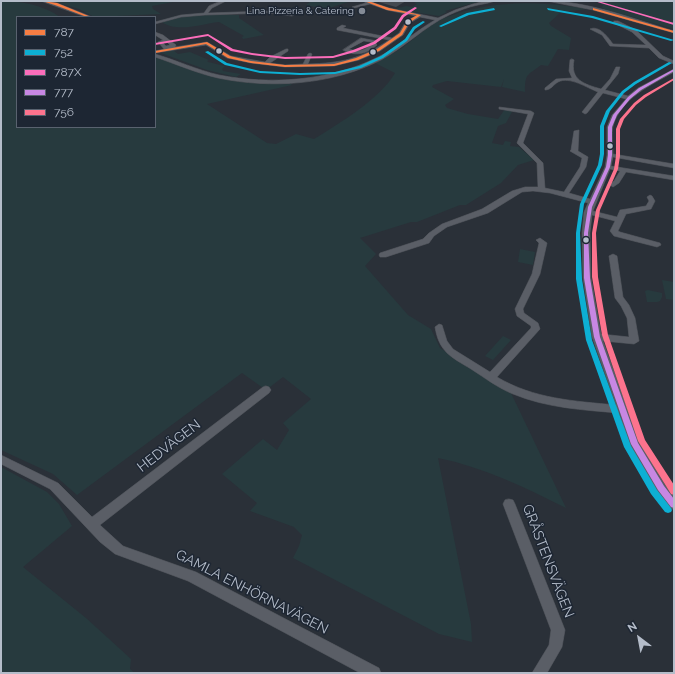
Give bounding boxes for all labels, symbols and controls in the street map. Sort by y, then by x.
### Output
place label: Lina Pizzeria & Catering [246,5,354,17]
marker: Lina Pizzeria & Catering [357,6,367,16]
legend [16,16,156,128]
unlabelled marker [403,17,413,27]
text: 787 [54,25,74,39]
text: 752 [54,45,73,59]
unlabelled marker [214,46,224,56]
unlabelled marker [368,47,378,57]
text: 787X [54,65,82,79]
text: 777 [54,85,73,99]
text: 756 [54,105,74,119]
unlabelled marker [605,141,615,151]
unlabelled marker [581,235,591,245]
street label: HEDVÄGEN [134,416,204,476]
street label: GRÅSTENSVÄGEN [519,502,577,620]
street label: GAMLA ENHÖRNAVÄGEN [173,546,331,638]
north arrow [619,618,659,658]
text: N [625,620,639,635]

